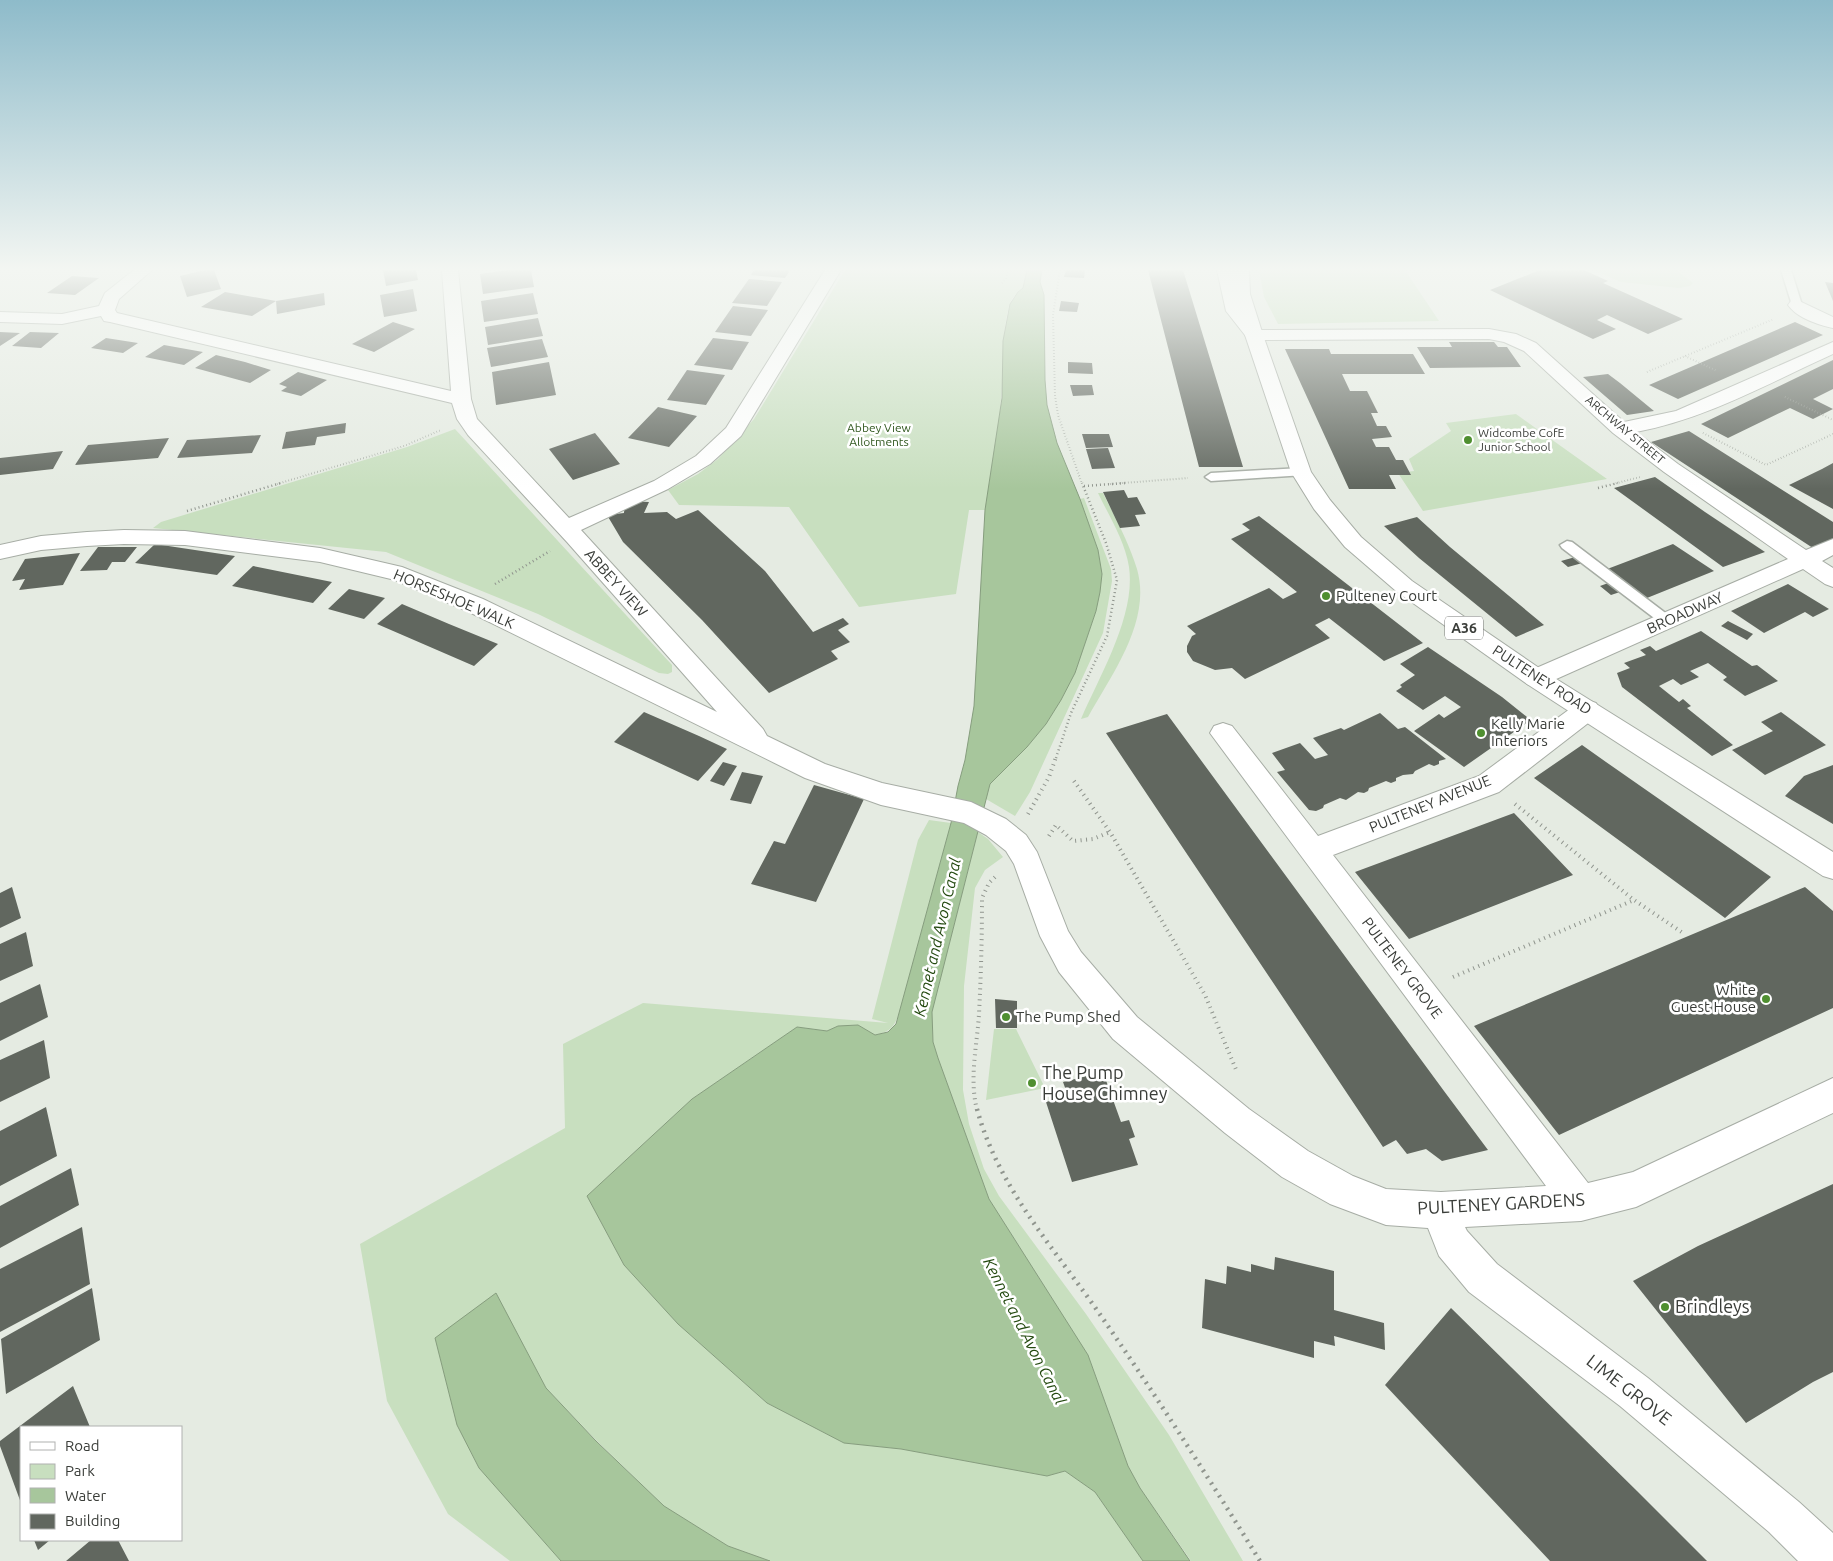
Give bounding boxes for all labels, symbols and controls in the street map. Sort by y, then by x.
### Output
street label: ARCHWAY STREET [1583,393,1668,467]
park label: Abbey View Allotments [847,421,912,448]
place label: Widcombe CofE Junior School [1478,426,1565,453]
marker: Widcombe CofE Junior School [1462,434,1474,446]
street label: ABBEY VIEW [582,545,651,620]
street label: HORSESHOE WALK [391,565,517,632]
place label: Pulteney Court [1336,587,1437,604]
street label: BROADWAY [1644,588,1726,637]
marker: Pulteney Court [1320,590,1332,602]
road number: A36 [1445,616,1483,640]
street label: PULTENEY ROAD [1490,641,1595,718]
place label: Kelly Marie Interiors [1491,715,1565,749]
marker: Kelly Marie Interiors [1475,727,1487,739]
street label: PULTENEY AVENUE [1367,771,1493,836]
water label: Kennet and Avon Canal [910,855,964,1018]
street label: PULTENEY GROVE [1359,914,1446,1022]
place label: White Guest House [1671,981,1756,1015]
marker: White Guest House [1760,993,1772,1005]
place label: The Pump Shed [1016,1008,1121,1025]
marker: The Pump Shed [1000,1011,1012,1023]
place label: The Pump House Chimney [1042,1062,1168,1103]
marker: The Pump House Chimney [1026,1077,1038,1089]
street label: PULTENEY GARDENS [1417,1189,1585,1217]
water label: Kennet and Avon Canal [980,1255,1070,1408]
place label: Brindleys [1675,1296,1750,1316]
marker: Brindleys [1659,1301,1671,1313]
street label: LIME GROVE [1583,1350,1676,1429]
legend [20,1426,182,1541]
text: Road [65,1437,100,1454]
text: Park [65,1462,95,1479]
text: Water [65,1487,106,1504]
text: Building [65,1512,120,1529]

